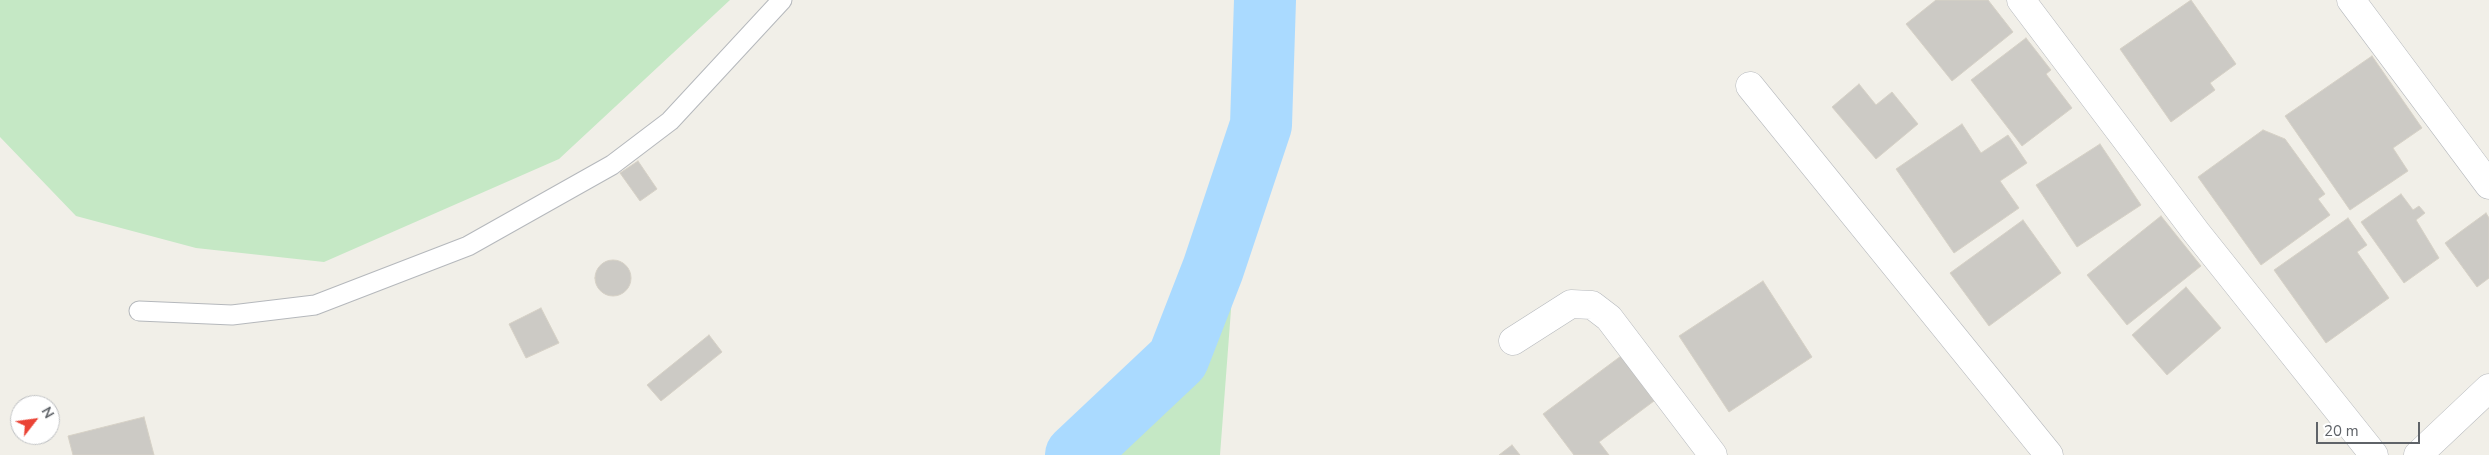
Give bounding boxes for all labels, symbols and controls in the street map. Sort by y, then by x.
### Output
north arrow [10,395,60,445]
text: N [37,403,58,422]
scale bar [2319,412,2423,444]
text: 20 m [2324,421,2359,441]

